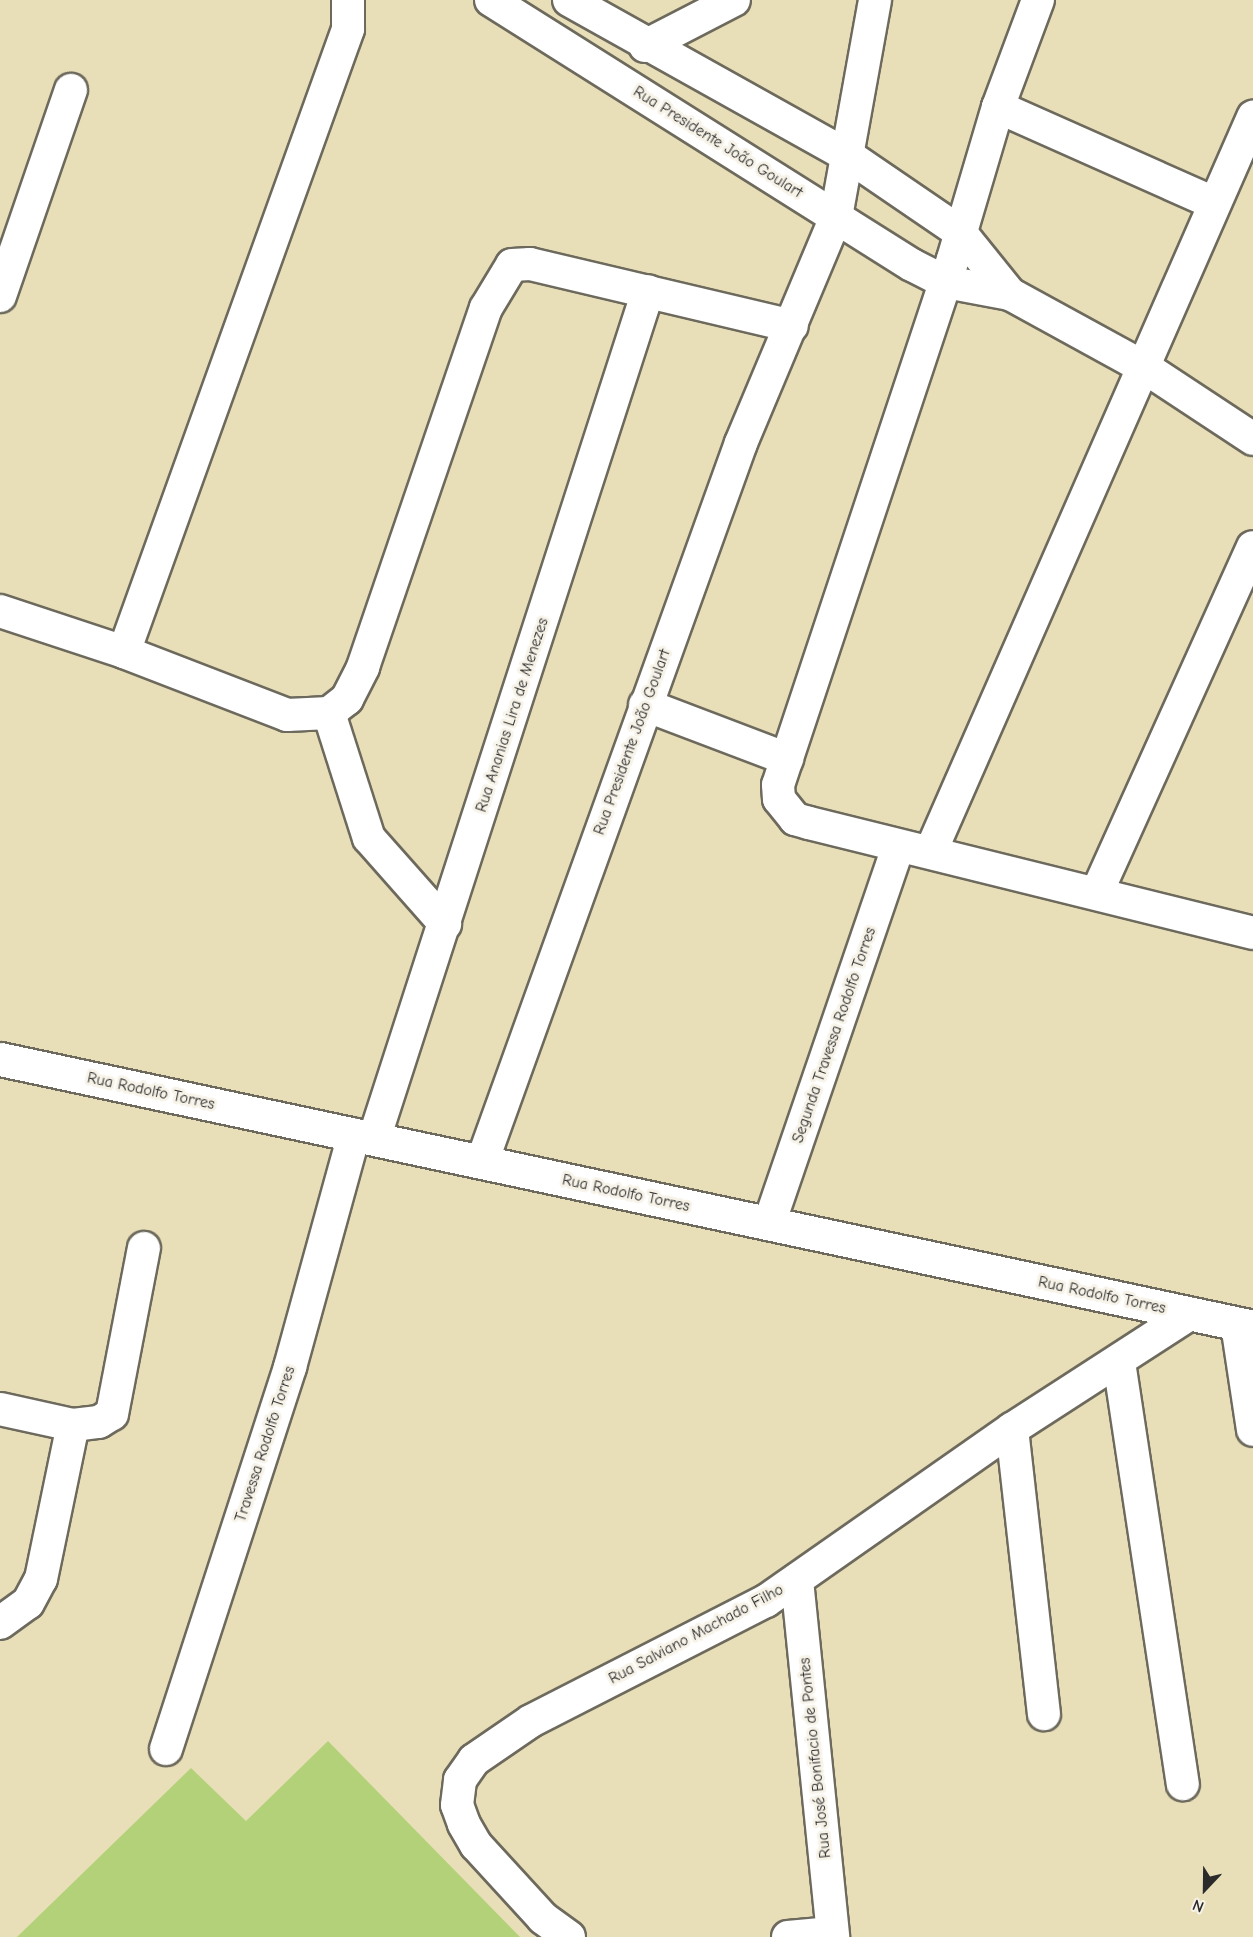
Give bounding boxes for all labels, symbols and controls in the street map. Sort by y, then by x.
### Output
street label: Rua Presidente João Goulart [630,82,806,202]
street label: Rua Ananias Lira de Menezes [471,615,553,815]
street label: Rua Presidente João Goulart [589,647,675,837]
street label: Segunda Travessa Rodolfo Torres [788,925,880,1145]
street label: Rua Rodolfo Torres [85,1068,217,1114]
street label: Rua Rodolfo Torres [560,1170,692,1216]
street label: Rua Rodolfo Torres [1036,1272,1168,1318]
street label: Travessa Rodolfo Torres [231,1364,299,1524]
street label: Rua Salviano Machado Filho [605,1580,787,1688]
street label: Rua José Bonifacio de Pontes [795,1657,835,1859]
north arrow [1175,1859,1235,1919]
text: N [1190,1895,1206,1916]

